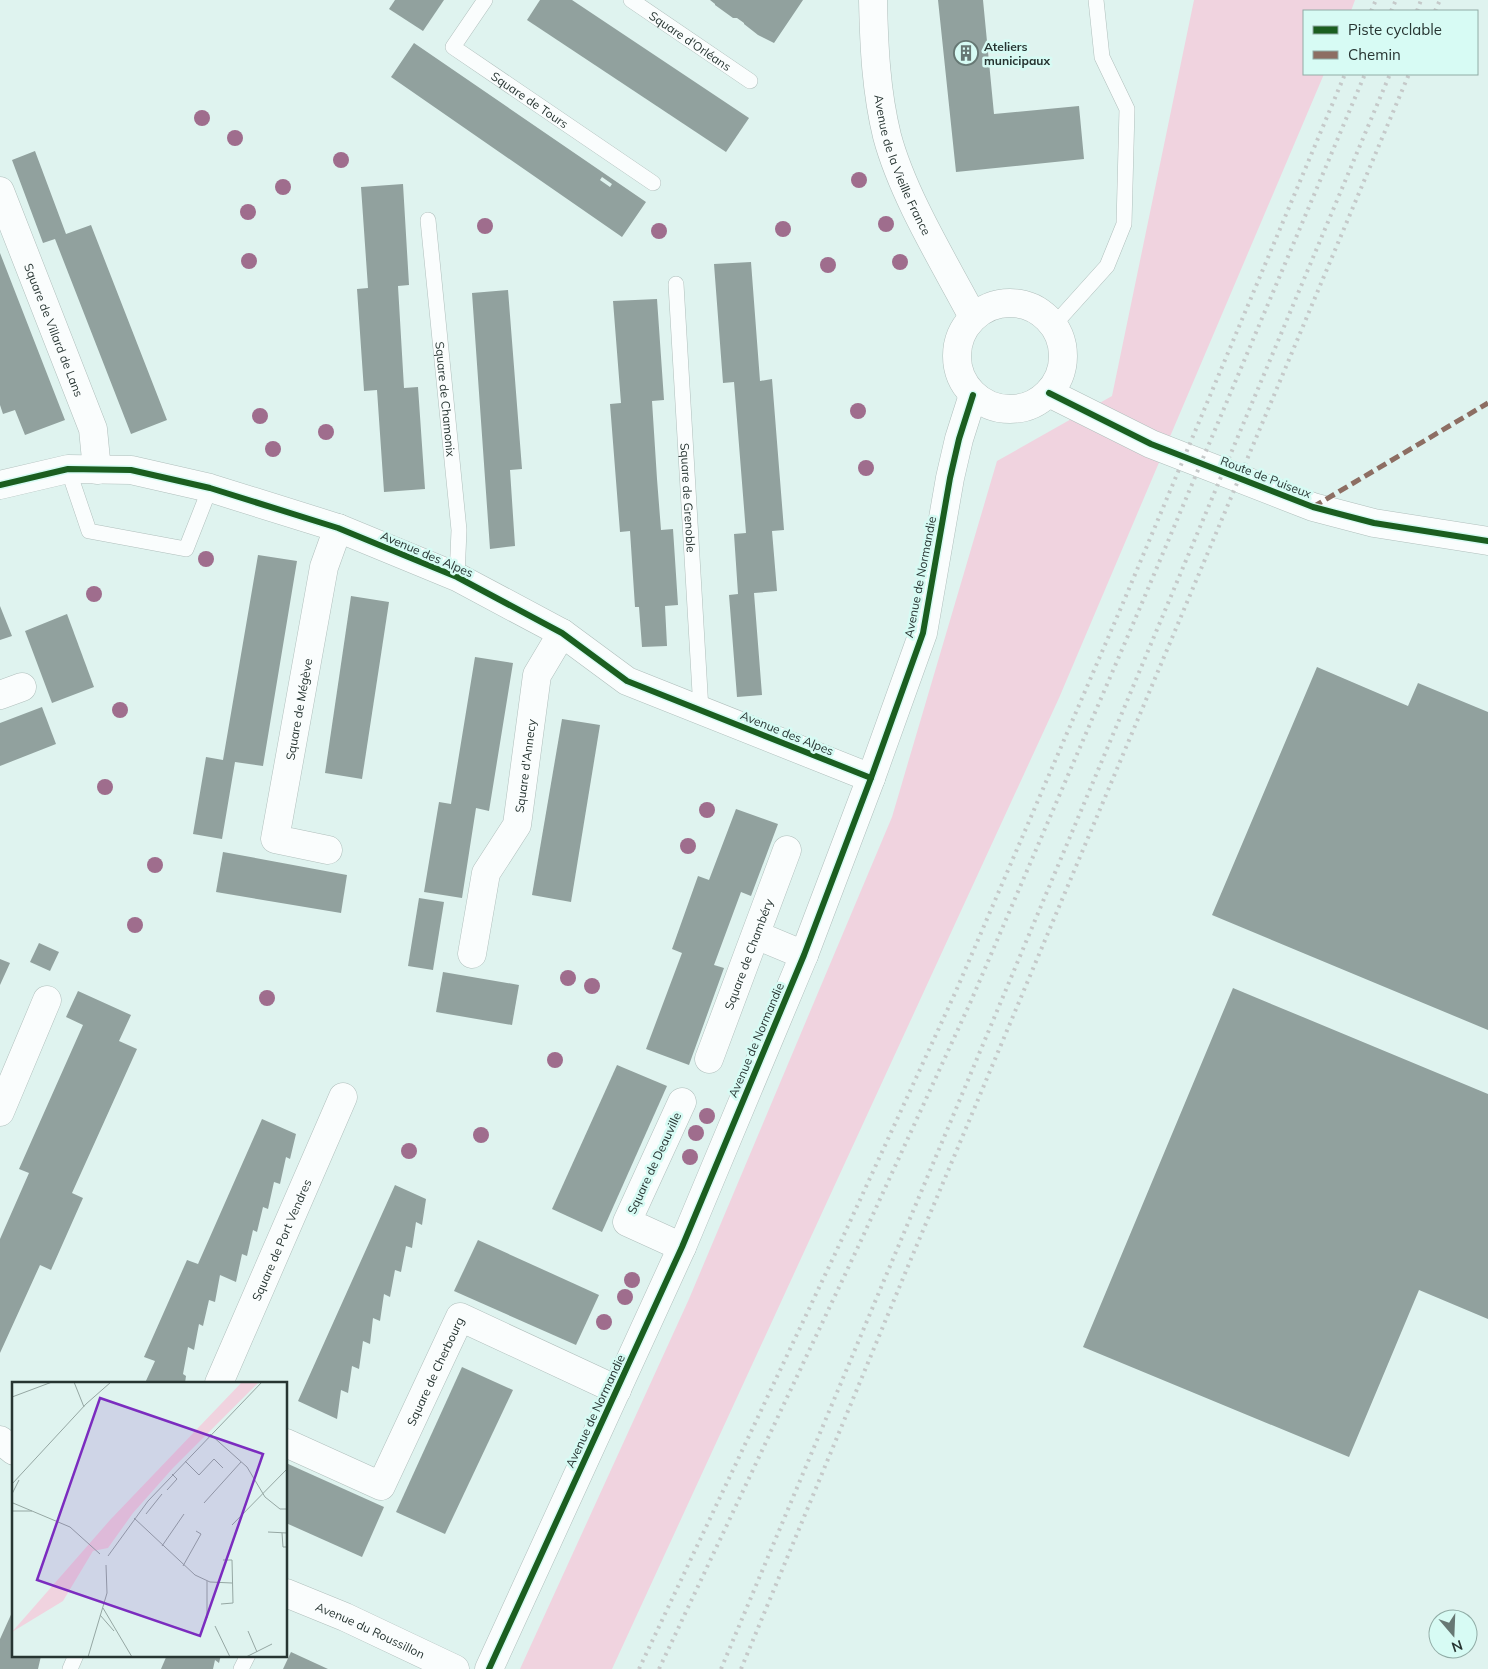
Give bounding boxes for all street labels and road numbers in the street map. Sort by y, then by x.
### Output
street label: Square d'Orléans [647,7,734,74]
street label: Square de Tours [489,68,572,131]
street label: Avenue de la Vieille France [872,93,935,237]
street label: Square de Villard de Lans [21,261,87,399]
street label: Square de Chamonix [433,341,459,458]
street label: Square de Grenoble [678,442,699,553]
street label: Route de Puiseux [1219,453,1314,501]
street label: Avenue de Normandie [901,515,939,639]
street label: Avenue des Alpes [378,528,476,580]
street label: Square de Mégève [282,657,315,761]
street label: Avenue des Alpes [738,707,836,759]
street label: Square d'Annecy [511,717,539,814]
street label: Square de Chambéry [721,896,776,1012]
street label: Avenue de Normandie [725,980,787,1100]
street label: Square de Deauville [624,1110,684,1216]
street label: Square de Port Vendres [248,1177,314,1303]
street label: Square de Cherbourg [403,1314,467,1428]
street label: Avenue de Normandie [562,1352,628,1470]
street label: Avenue du Roussillon [313,1598,427,1661]

